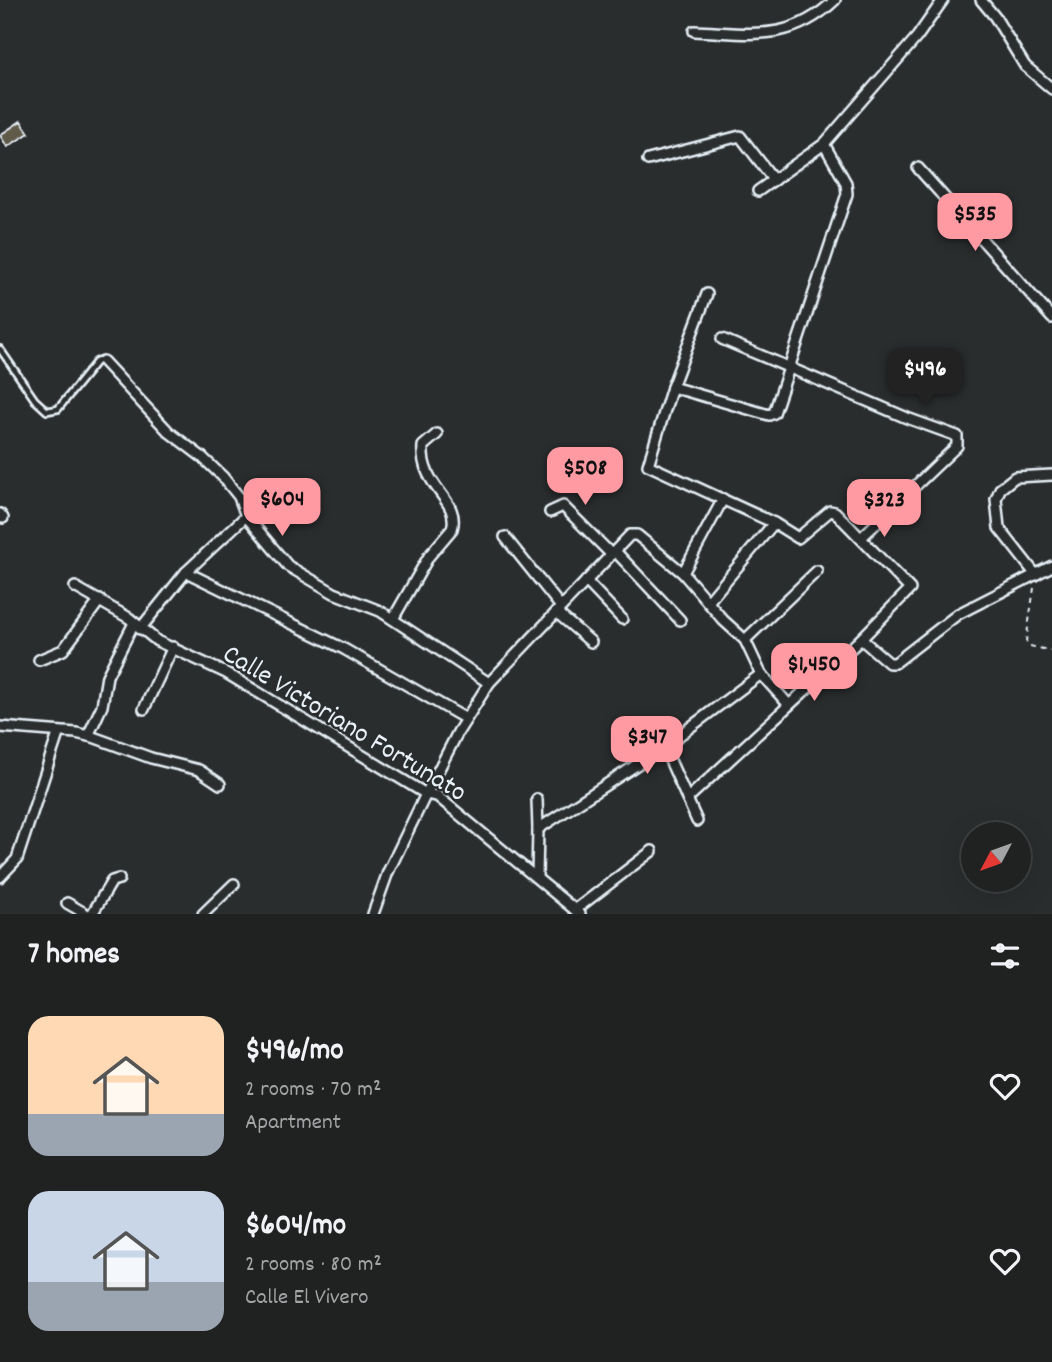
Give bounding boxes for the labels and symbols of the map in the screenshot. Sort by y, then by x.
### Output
pin: $535 [934,194,1016,253]
pin: $496 [884,348,966,408]
pin: $508 [544,448,626,507]
pin: $604 [241,478,323,538]
pin: $323 [843,480,925,539]
street label: Calle Victoriano Fortunato [214,636,473,814]
pin: $1,450 [757,644,871,703]
pin: $347 [606,716,688,776]
north arrow [961,822,1031,892]

